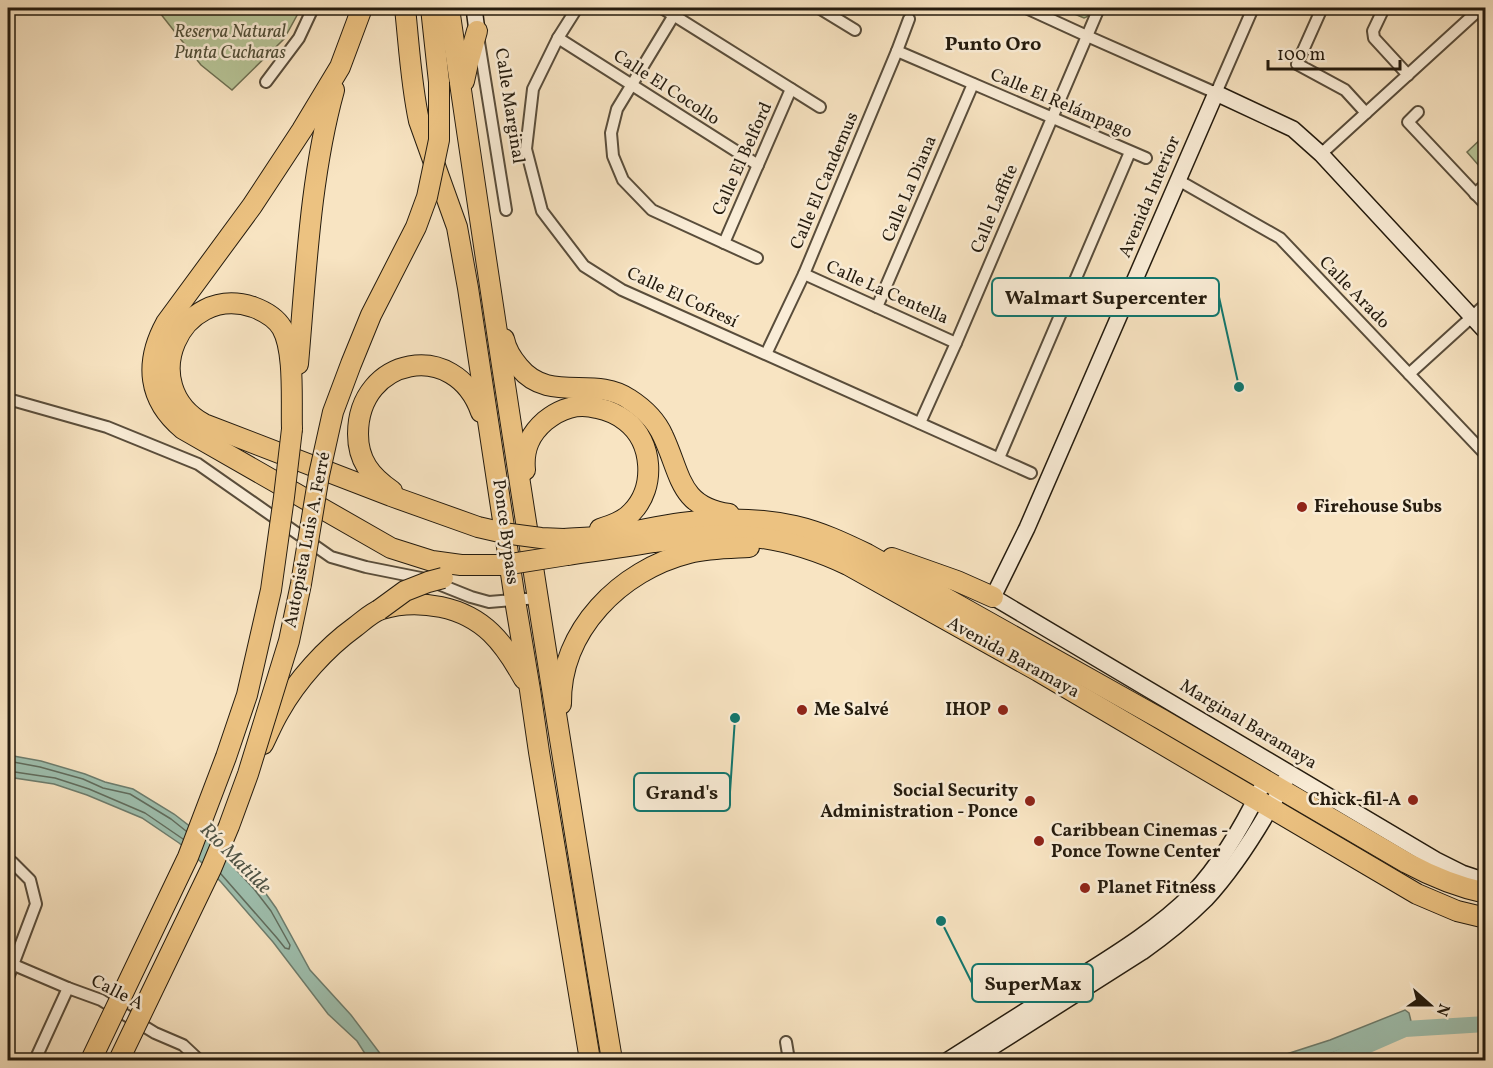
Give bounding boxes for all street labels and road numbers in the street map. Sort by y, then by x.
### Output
street label: Calle El Cocollo [608,44,724,132]
street label: Calle Marginal [488,46,530,166]
street label: Calle El Relámpago [986,63,1136,145]
street label: Calle El Belford [707,98,779,220]
street label: Calle El Candemus [785,108,865,254]
street label: Calle La Diana [876,132,944,246]
street label: Avenida Interior [1113,132,1187,262]
street label: Calle Laffite [965,161,1025,257]
street label: Calle Arado [1313,251,1395,335]
street label: Calle La Centella [822,255,952,331]
street label: Calle El Cofresí [622,261,742,335]
street label: Autopista Luis A. Ferré [279,450,337,630]
street label: Ponce Bypass [485,478,525,586]
street label: Avenida Baramaya [942,611,1084,705]
street label: Marginal Baramaya [1175,674,1321,776]
street label: Calle A [86,969,148,1017]

